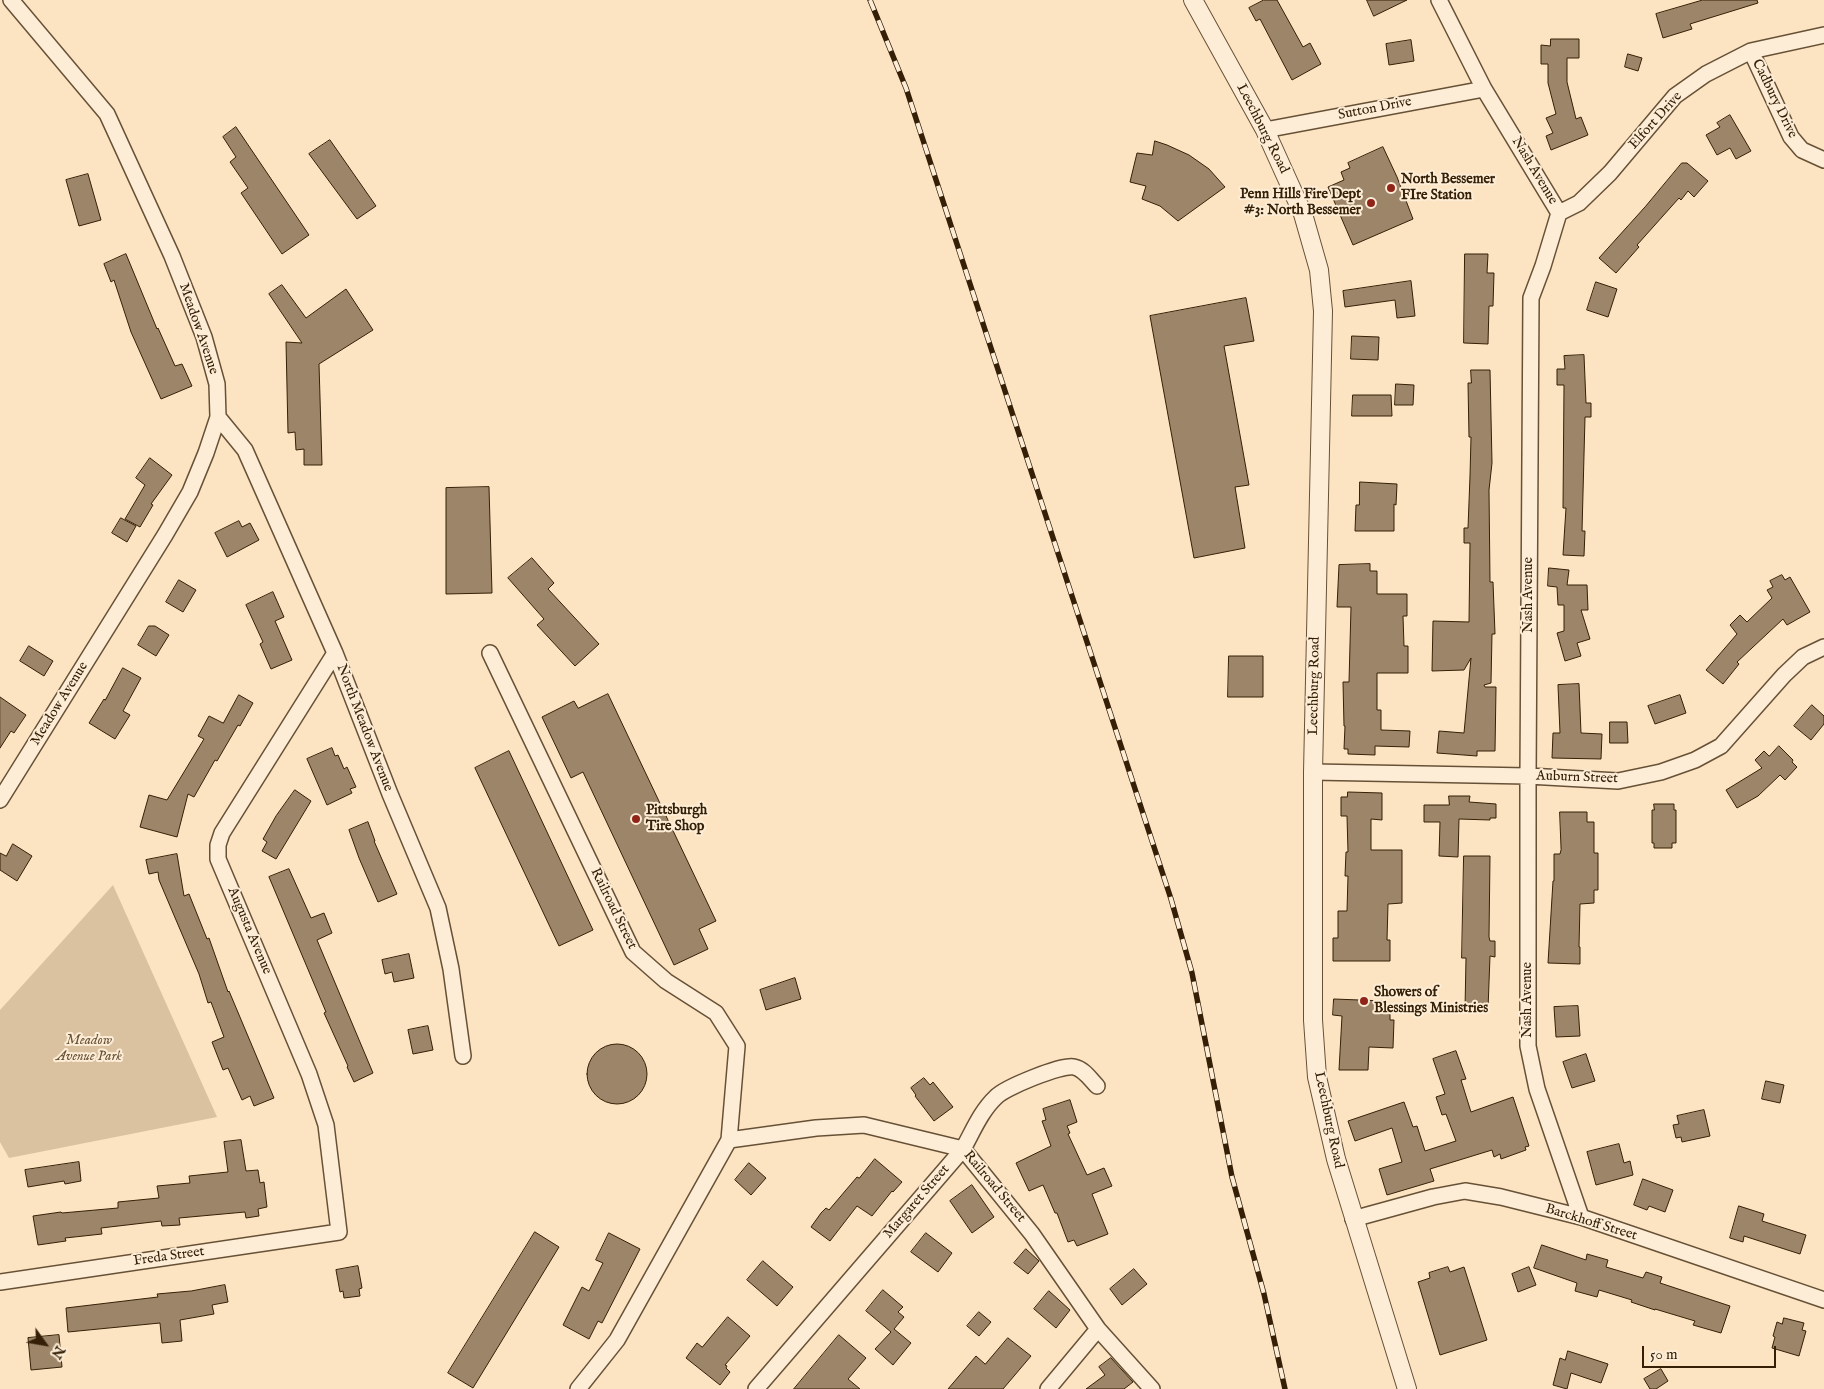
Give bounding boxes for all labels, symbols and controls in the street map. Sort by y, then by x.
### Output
street label: Cadbury Drive [1748,57,1800,141]
street label: Leechburg Road [1232,81,1292,177]
street label: Elfort Drive [1626,89,1686,153]
street label: Sutton Drive [1337,94,1413,124]
street label: Nash Avenue [1507,134,1561,208]
place label: North Bessemer FIre Station [1401,172,1495,204]
marker: North Bessemer FIre Station [1385,182,1397,194]
place label: Penn Hills Fire Dept #3: North Bessemer [1240,187,1361,220]
marker: Penn Hills Fire Dept #3: North Bessemer [1365,197,1377,209]
street label: Meadow Avenue [175,281,221,377]
street label: Nash Avenue [1521,557,1537,633]
street label: Leechburg Road [1306,637,1324,735]
street label: Meadow Avenue [28,659,92,749]
street label: North Meadow Avenue [332,662,396,794]
street label: Auburn Street [1536,768,1618,788]
place label: Pittsburgh Tire Shop [646,803,707,836]
marker: Pittsburgh Tire Shop [630,813,642,825]
street label: Railroad Street [586,866,640,952]
street label: Augusta Avenue [223,885,275,977]
street label: Nash Avenue [1520,962,1536,1038]
place label: Showers of Blessings Ministries [1374,985,1488,1018]
marker: Showers of Blessings Ministries [1358,995,1370,1007]
park label: Meadow Avenue Park [56,1033,122,1066]
street label: Leechburg Road [1310,1070,1346,1170]
street label: Railroad Street [959,1148,1029,1226]
street label: Margaret Street [880,1162,954,1242]
street label: Barckhoff Street [1543,1201,1639,1245]
street label: Freda Street [132,1244,206,1270]
north arrow [20,1319,70,1369]
scale bar [1644,1336,1778,1368]
text: N [47,1342,69,1362]
text: 50 m [1650,1345,1678,1364]

